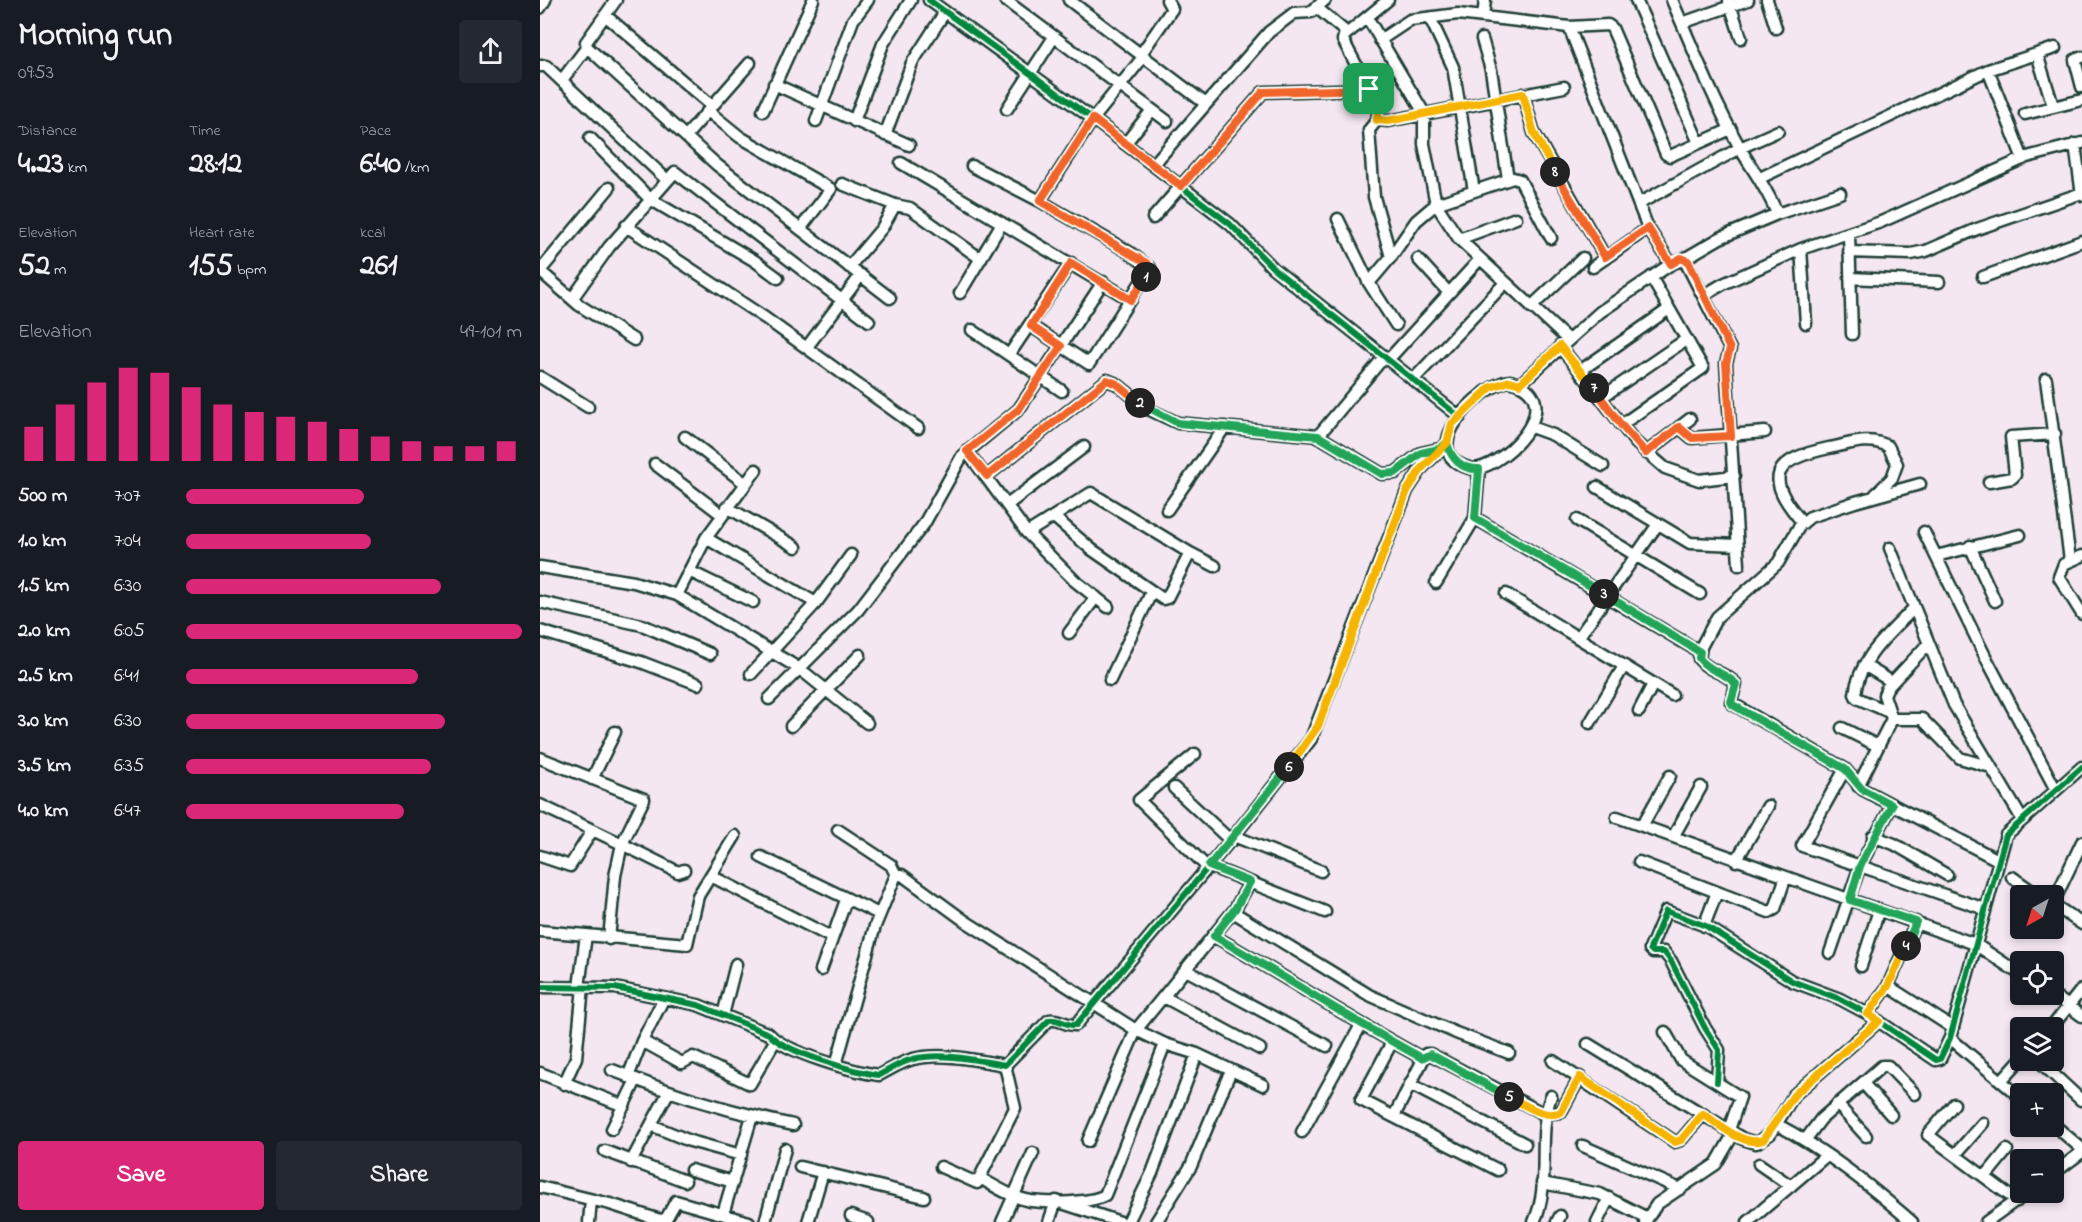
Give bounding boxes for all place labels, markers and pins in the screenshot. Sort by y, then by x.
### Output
pin [1343,63,1394,114]
pin: 8 [1540,157,1570,187]
pin: 1 [1131,262,1161,292]
pin: 7 [1579,373,1609,403]
pin: 2 [1125,388,1155,418]
pin: 3 [1589,579,1619,609]
pin: 6 [1274,752,1304,782]
pin: 4 [1891,931,1921,961]
pin: 5 [1494,1082,1524,1112]

